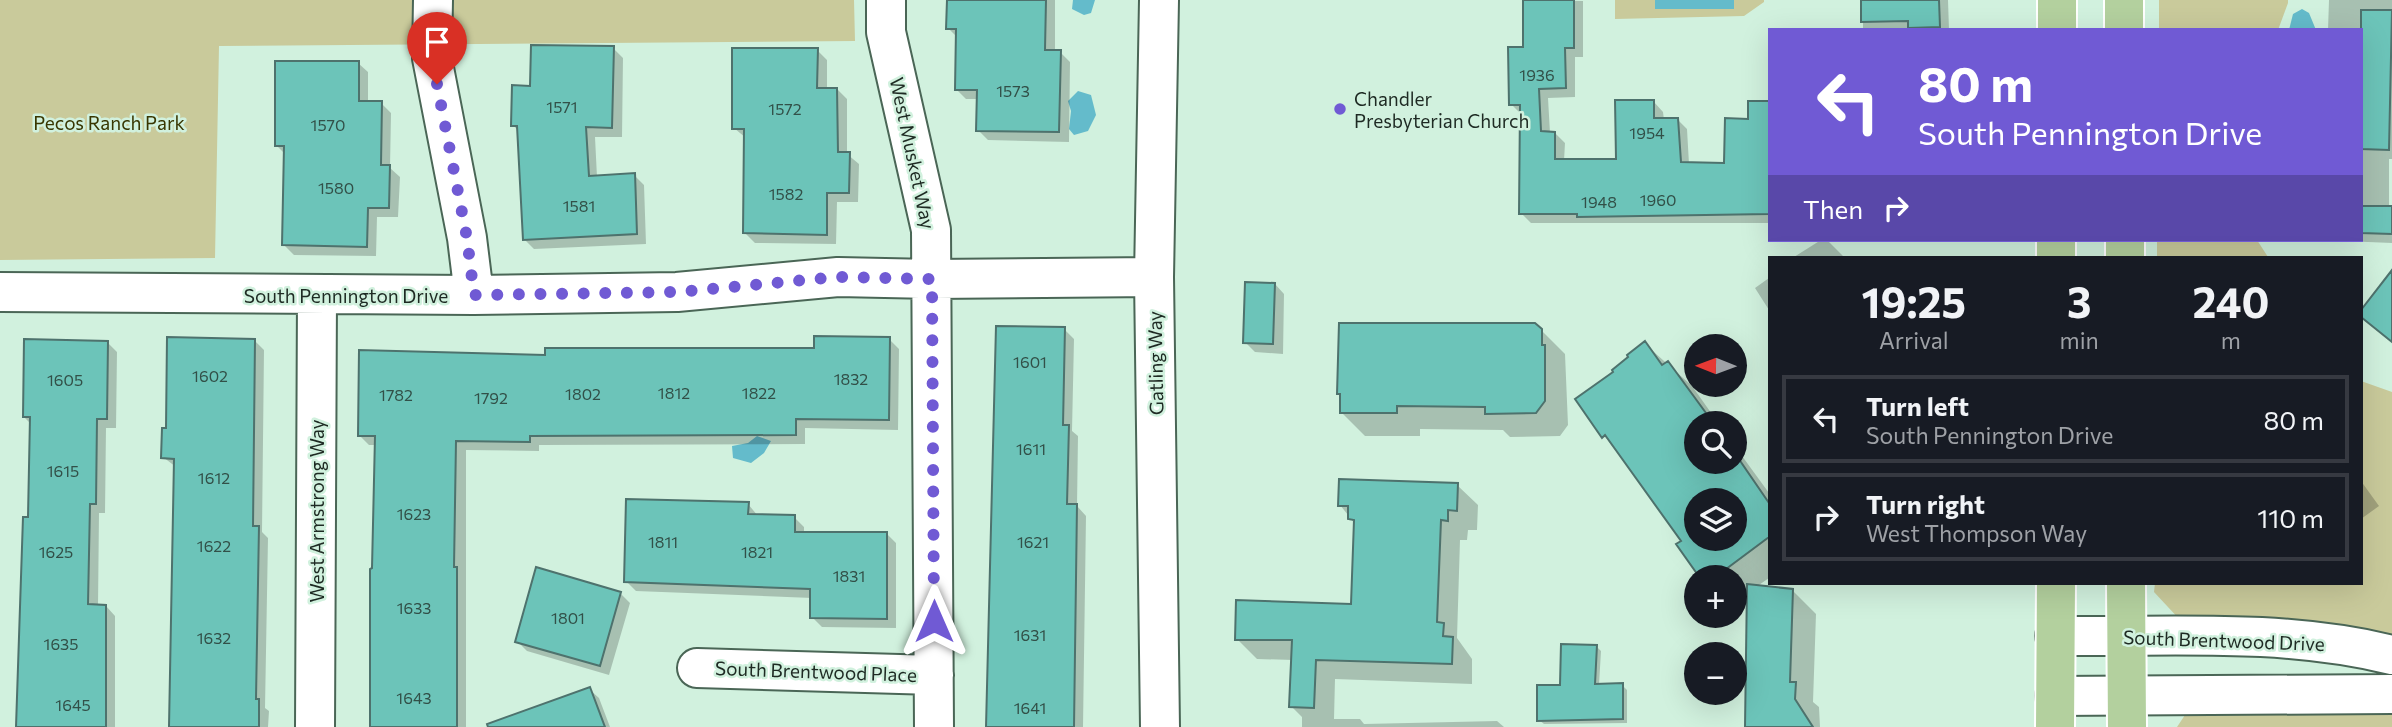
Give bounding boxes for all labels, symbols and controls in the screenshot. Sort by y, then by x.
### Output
pin [407,12.0,467,84]
icon: arrive [418,23,456,61]
text: 80 m [1918,52,2033,112]
icon: left [1803,56,1894,147]
house number: 1936 [1519,65,1555,84]
street label: West Musket Way [886,75,940,231]
house number: 1573 [996,81,1030,100]
place label: Chandler Presbyterian Church [1354,87,1529,132]
house number: 1571 [546,97,578,116]
house number: 1572 [768,99,802,118]
marker: Chandler Presbyterian Church [1332,101,1348,117]
park label: Pecos Ranch Park [33,111,185,134]
text: South Pennington Drive [1918,112,2262,152]
house number: 1570 [311,115,345,134]
house number: 1954 [1629,123,1665,142]
house number: 1580 [318,178,354,197]
house number: 1582 [769,184,803,203]
icon: right [1877,189,1915,227]
house number: 1960 [1640,190,1676,209]
house number: 1948 [1581,192,1617,211]
text: Then [1803,193,1863,224]
house number: 1581 [563,196,595,215]
text: 19:25 [1862,275,1966,327]
text: 3 [2067,275,2091,327]
text: 240 [2192,275,2269,327]
street label: South Pennington Drive [244,284,448,307]
street label: Gatling Way [1143,311,1167,415]
text: Arrival [1879,326,1949,354]
text: min [2060,326,2099,354]
text: m [2221,326,2241,354]
north arrow [1684,334,1746,397]
map controls [1684,334,1747,705]
house number: 1601 [1013,352,1047,371]
house number: 1602 [192,366,228,385]
house number: 1832 [834,369,868,388]
house number: 1605 [47,370,83,389]
house number: 1812 [658,383,690,402]
house number: 1822 [742,383,776,402]
house number: 1802 [565,384,601,403]
house number: 1782 [379,385,413,404]
house number: 1792 [474,388,508,407]
text: Turn left [1866,390,1969,421]
icon: left [1807,400,1845,438]
text: 80 m [2264,404,2324,435]
button: search [1684,411,1747,474]
street label: West Armstrong Way [305,419,328,603]
text: South Pennington Drive [1866,421,2113,449]
house number: 1611 [1016,439,1046,458]
house number: 1615 [47,461,79,480]
house number: 1612 [198,468,230,487]
button: layers [1684,488,1747,551]
text: Turn right [1866,488,1985,519]
icon: right [1807,498,1845,536]
text: 110 m [2257,502,2324,533]
house number: 1623 [397,504,431,523]
text: West Thompson Way [1866,519,2087,547]
house number: 1811 [648,532,678,551]
house number: 1621 [1017,532,1049,551]
house number: 1622 [197,536,231,555]
house number: 1625 [39,542,73,561]
house number: 1821 [741,542,773,561]
button: + [1684,565,1747,628]
house number: 1831 [833,566,865,585]
position arrow [897,584,971,658]
house number: 1633 [397,598,431,617]
house number: 1801 [551,608,585,627]
house number: 1631 [1014,625,1046,644]
street label: South Brentwood Drive [2123,625,2325,655]
house number: 1632 [197,628,231,647]
house number: 1635 [44,634,78,653]
button: − [1684,642,1747,705]
street label: South Brentwood Place [715,656,917,686]
house number: 1643 [396,688,432,707]
house number: 1645 [55,695,91,714]
house number: 1641 [1014,698,1046,717]

